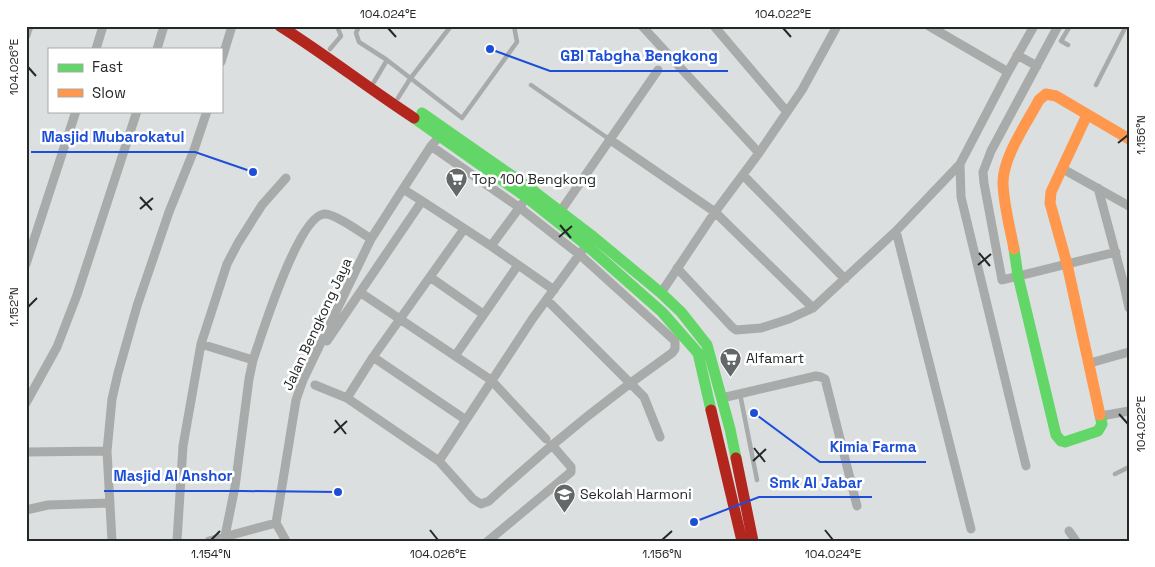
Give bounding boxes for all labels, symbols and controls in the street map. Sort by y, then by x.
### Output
text: 104.024°E [360,6,416,22]
text: 104.022°E [755,6,812,22]
text: 104.026°E [6,38,22,95]
callout: GBI Tabgha Bengkong [550,41,728,71]
text: GBI Tabgha Bengkong [560,46,718,65]
legend [48,48,222,112]
text: Fast [92,57,123,76]
text: Slow [92,83,126,102]
text: 1.156°N [1133,115,1149,155]
callout: Masjid Mubarokatul [31,122,195,152]
text: Masjid Mubarokatul [41,127,185,146]
supermarket icon: Top 100 Bengkong [444,167,468,198]
place label: Top 100 Bengkong [472,170,596,188]
street label: Jalan Bengkong Jaya [278,255,356,393]
text: 1.152°N [6,287,22,327]
supermarket icon: Alfamart [718,346,742,377]
place label: Alfamart [746,349,804,367]
text: 104.022°E [1133,395,1149,452]
callout: Kimia Farma [820,432,926,462]
text: Kimia Farma [830,437,917,456]
callout: Masjid Al Anshor [104,461,243,491]
text: Masjid Al Anshor [113,466,233,485]
callout: Smk Al Jabar [759,467,872,497]
text: Smk Al Jabar [770,473,862,492]
school or university icon: Sekolah Harmoni [552,482,576,513]
place label: Sekolah Harmoni [580,485,692,503]
text: 1.154°N [191,546,231,562]
text: 104.026°E [410,546,467,562]
text: 1.156°N [642,546,682,562]
text: 104.024°E [805,546,861,562]

